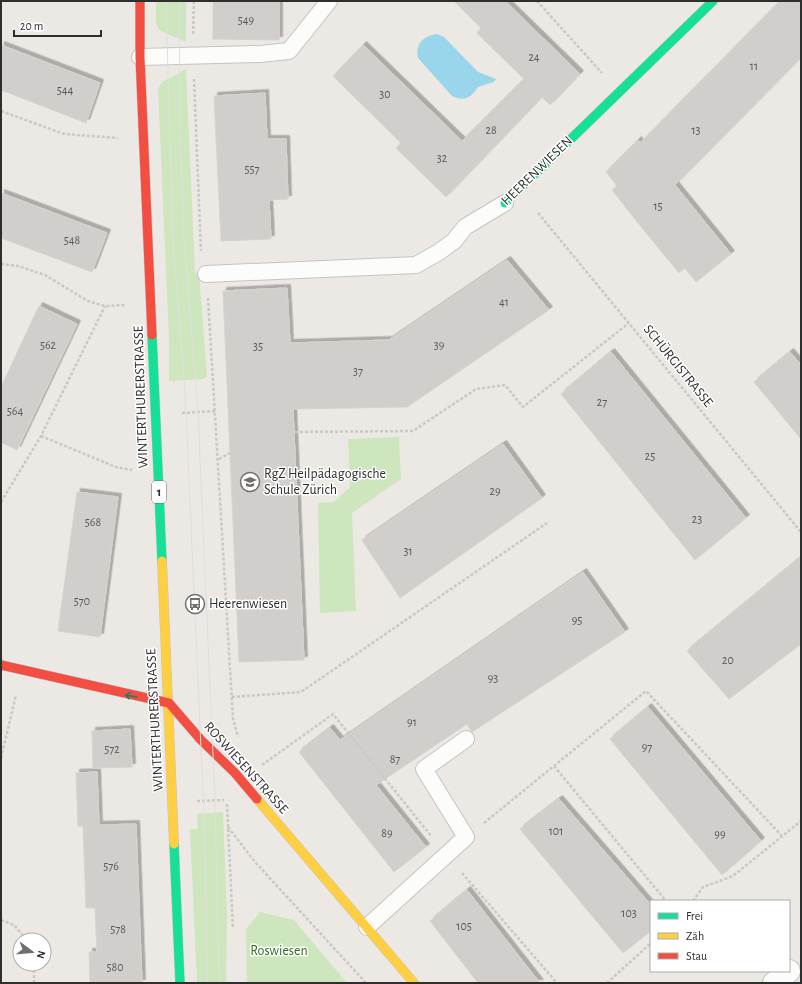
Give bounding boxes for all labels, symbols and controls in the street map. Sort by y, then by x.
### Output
scale bar [14,12,101,38]
house number: 549 [238,14,255,26]
text: 20 m [20,20,43,32]
house number: 24 [528,51,540,63]
house number: 11 [750,60,758,72]
house number: 544 [57,84,74,96]
house number: 30 [379,88,391,100]
house number: 28 [485,124,497,136]
house number: 13 [691,124,701,136]
street label: HEERENWIESEN [499,134,575,208]
house number: 32 [437,152,448,164]
house number: 557 [244,163,260,175]
house number: 15 [653,200,663,212]
house number: 548 [64,234,81,246]
house number: 41 [499,296,509,308]
street label: SCHÜRGISTRASSE [641,320,718,410]
street label: WINTERTHURERSTRASSE [131,325,150,469]
house number: 562 [40,339,57,351]
house number: 39 [434,339,445,351]
house number: 35 [253,340,263,352]
house number: 37 [353,365,363,377]
house number: 27 [597,396,607,408]
house number: 564 [7,405,23,417]
house number: 25 [645,450,655,462]
place label: RgZ Heilpädagogische Schule Zürich [264,467,386,497]
school or university icon: RgZ Heilpädagogische Schule Zürich [239,471,261,493]
road number: 1 [152,481,166,503]
house number: 29 [489,485,501,497]
house number: 23 [692,513,702,525]
house number: 568 [85,516,101,528]
house number: 31 [403,545,413,557]
bus stop icon: Heerenwiesen [184,593,206,615]
house number: 570 [74,595,90,607]
place label: Heerenwiesen [209,597,287,611]
house number: 95 [572,614,582,626]
street label: WINTERTHURERSTRASSE [144,648,166,792]
house number: 20 [722,654,734,666]
house number: 93 [488,672,498,684]
one-way arrow [125,691,138,699]
house number: 91 [407,716,417,728]
street label: ROSWIESENSTRASSE [201,719,291,817]
house number: 97 [642,741,652,753]
house number: 572 [104,743,120,755]
house number: 87 [390,753,400,765]
house number: 101 [549,825,563,837]
house number: 89 [381,827,393,839]
house number: 99 [714,828,726,840]
house number: 576 [103,860,119,872]
legend [650,900,790,972]
house number: 103 [621,907,637,919]
text: Frei [686,910,703,922]
house number: 105 [456,920,472,932]
house number: 578 [110,923,126,935]
text: Zäh [686,930,704,942]
north arrow [12,932,52,972]
park label: Roswiesen [250,944,308,958]
text: N [35,949,47,960]
text: Stau [686,950,707,962]
house number: 580 [106,961,124,973]

